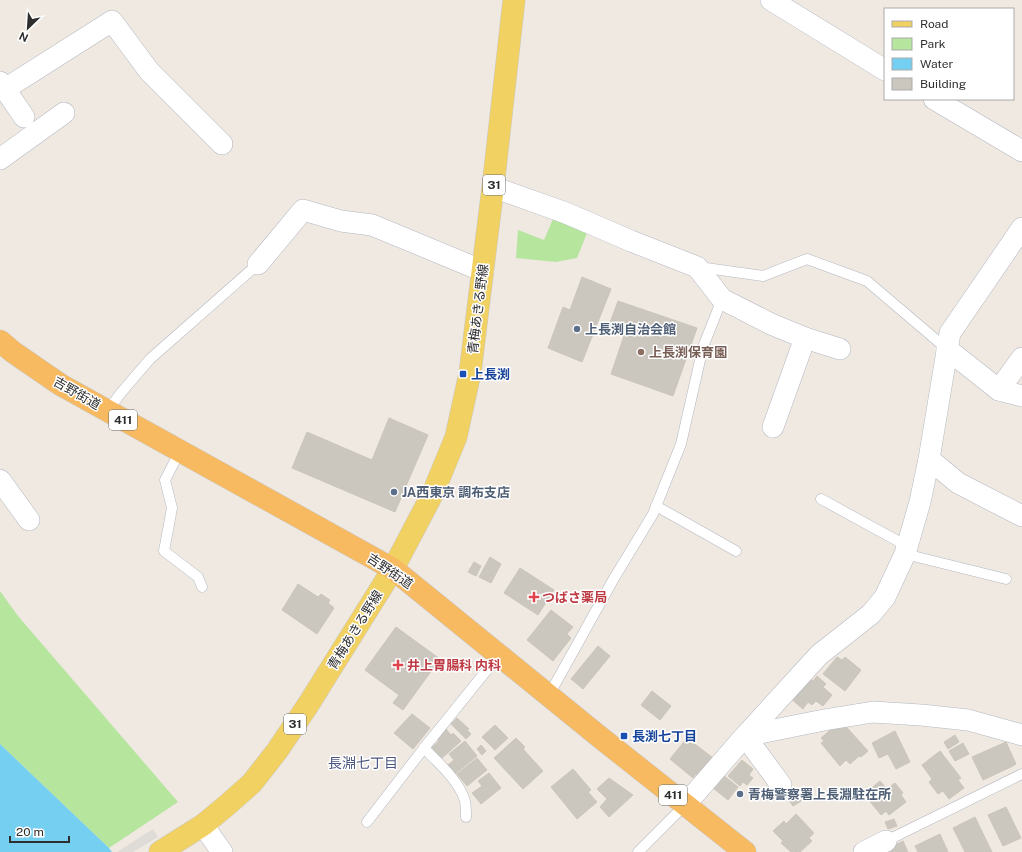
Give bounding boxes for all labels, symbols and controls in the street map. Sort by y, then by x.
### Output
north arrow [8,8,48,48]
legend [884,8,1014,100]
text: Road [920,17,948,31]
text: N [17,30,30,44]
text: Park [920,37,946,51]
text: Water [920,57,954,71]
text: Building [920,77,966,91]
road number: 31 [483,175,505,195]
street label: 青梅あきる野線 [465,263,491,355]
place label: 上長渕自治会館 [585,322,676,337]
marker: 上長渕自治会館 [572,324,582,334]
place label: 上長渕保育園 [649,345,727,360]
marker: 上長渕保育園 [636,347,646,357]
place label: 上長渕 [471,367,510,382]
marker: 上長渕 [458,369,468,379]
street label: 吉野街道 [51,374,103,412]
road number: 411 [109,410,137,430]
place label: JA西東京 調布支店 [402,485,510,500]
marker: JA西東京 調布支店 [389,487,399,497]
street label: 吉野街道 [364,550,416,592]
street label: 青梅あきる野線 [325,588,385,672]
place label: つばさ薬局 [542,590,607,605]
marker: つばさ薬局 [529,592,539,602]
place label: 井上胃腸科 内科 [407,658,501,673]
marker: 井上胃腸科 内科 [392,659,404,671]
road number: 31 [284,714,306,734]
place label: 長渕七丁目 [632,729,697,744]
marker: 長渕七丁目 [619,731,629,741]
district label: 長淵七丁目 [328,755,398,771]
road number: 411 [659,785,687,805]
place label: 青梅警察署上長淵駐在所 [748,787,891,802]
marker: 青梅警察署上長淵駐在所 [735,789,745,799]
scale bar [10,818,69,844]
text: 20 m [16,825,44,839]

